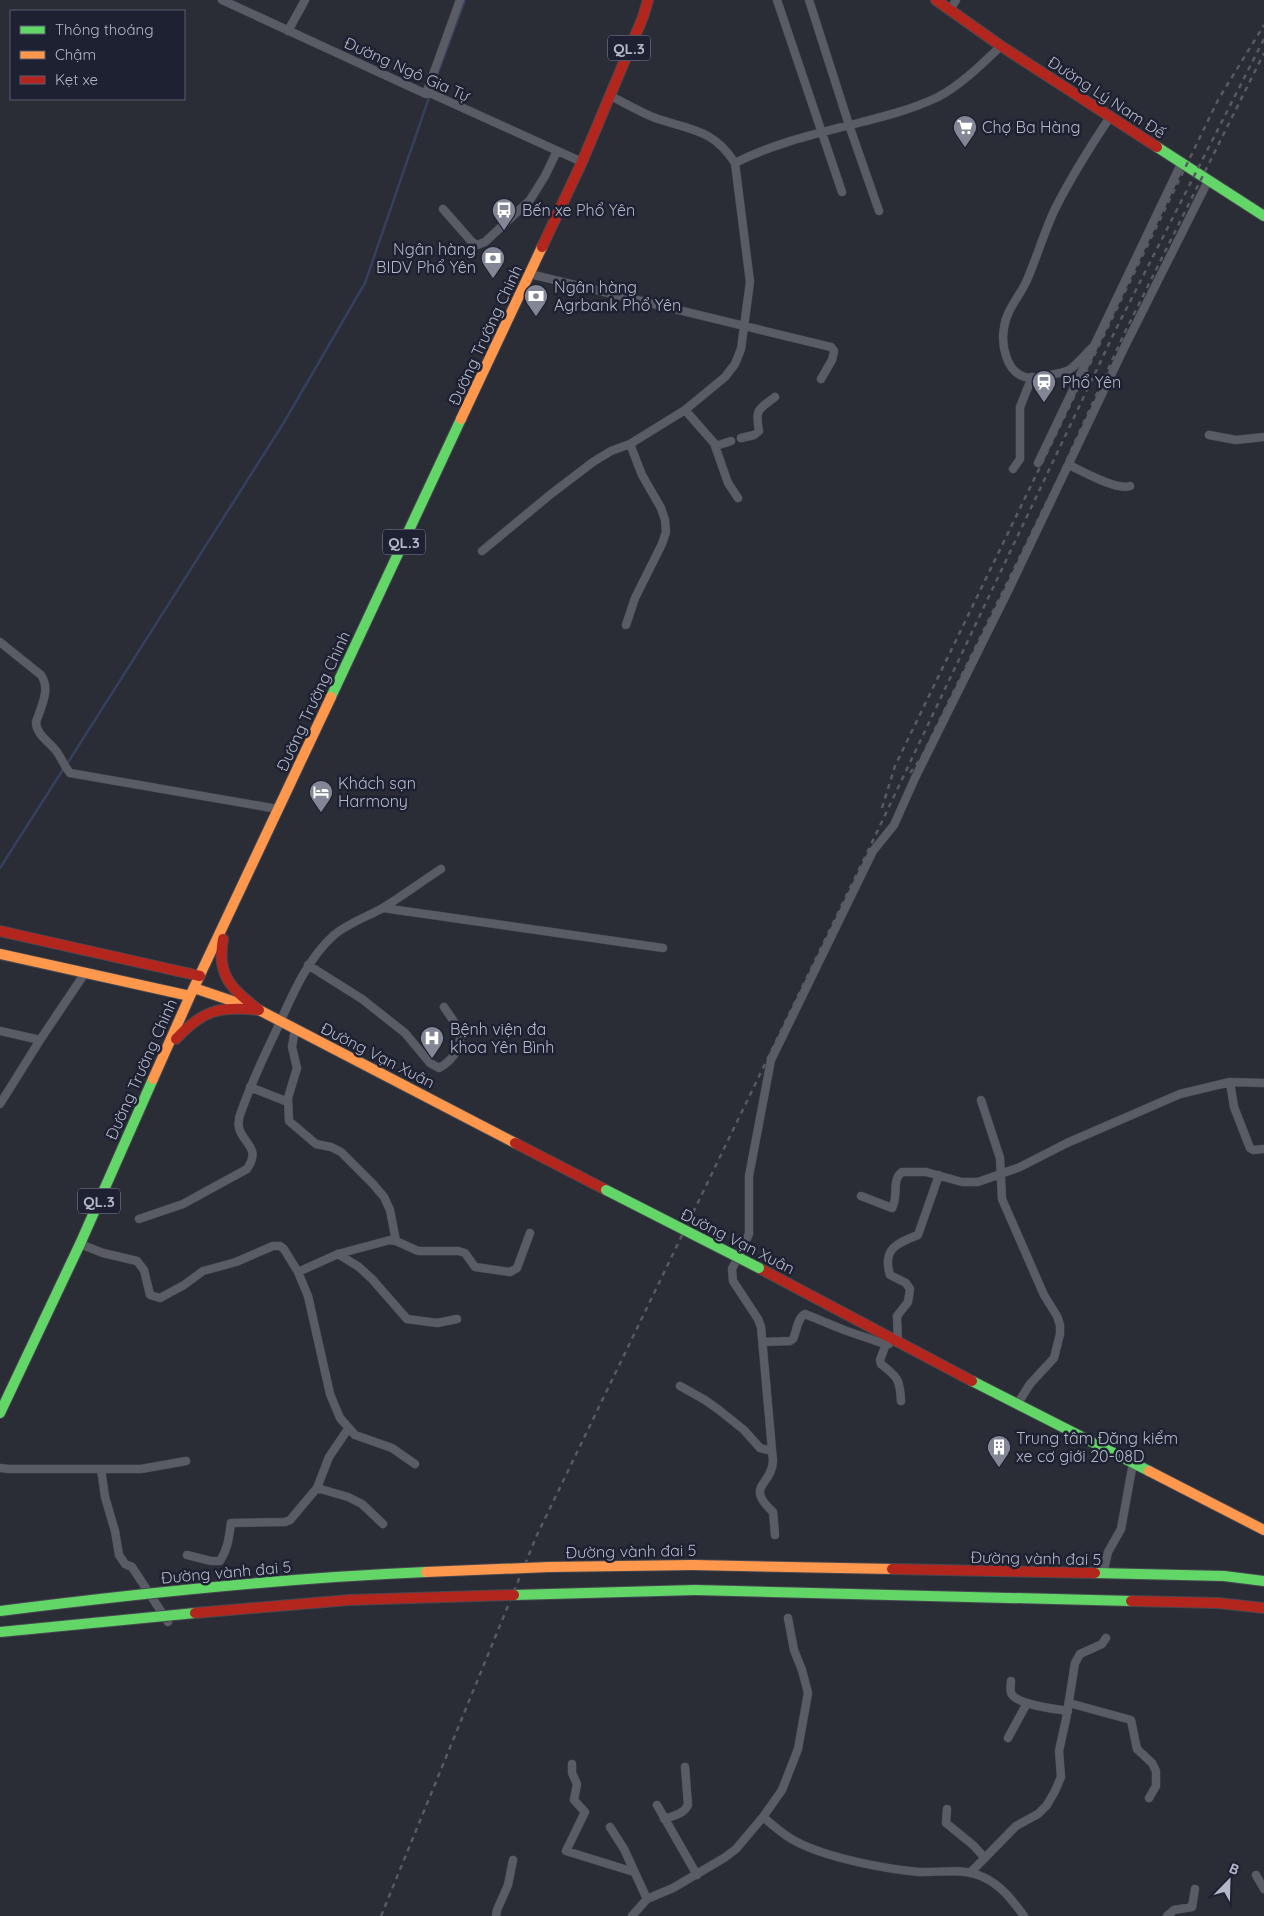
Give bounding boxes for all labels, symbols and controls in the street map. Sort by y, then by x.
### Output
legend [10,10,185,100]
text: Thông thoáng [55,20,154,39]
street label: Đường Ngô Gia Tự [341,32,474,106]
road number: QL.3 [608,36,650,60]
text: Chậm [55,45,96,64]
street label: Đường Lý Nam Đế [1044,51,1170,143]
text: Kẹt xe [55,70,98,89]
supermarket icon: Chợ Ba Hàng [952,114,978,148]
place label: Chợ Ba Hàng [982,117,1081,137]
bus stop icon: Bến xe Phổ Yên [491,197,517,231]
place label: Bến xe Phổ Yên [522,200,635,220]
place label: Ngân hàng BIDV Phổ Yên [376,239,476,277]
bank icon: Ngân hàng BIDV Phổ Yên [480,245,506,279]
street label: Đường Trường Chinh [444,262,526,408]
place label: Ngân hàng Agrbank Phổ Yên [554,277,681,315]
bank icon: Ngân hàng Agrbank Phổ Yên [523,283,549,317]
station icon: Phổ Yên [1031,369,1057,403]
place label: Phổ Yên [1062,372,1121,392]
road number: QL.3 [383,530,425,554]
street label: Đường Trường Chinh [272,628,354,774]
place label: Khách sạn Harmony [338,773,416,811]
hotel icon: Khách sạn Harmony [308,779,334,813]
street label: Đường Trường Chinh [101,995,181,1143]
street label: Đường Vạn Xuân [318,1018,438,1092]
place label: Bệnh viện đa khoa Yên Bình [450,1019,554,1057]
hospital icon: Bệnh viện đa khoa Yên Bình [419,1025,445,1059]
road number: QL.3 [78,1188,120,1214]
street label: Đường Vạn Xuân [678,1204,798,1278]
place label: Trung tâm Đăng kiểm xe cơ giới 20-08D [1016,1428,1178,1466]
building icon: Trung tâm Đăng kiểm xe cơ giới 20-08D [986,1434,1012,1468]
street label: Đường vành đai 5 [566,1540,696,1562]
street label: Đường vành đai 5 [971,1547,1101,1569]
street label: Đường vành đai 5 [160,1556,292,1588]
north arrow [1204,1856,1254,1906]
text: B [1226,1859,1242,1879]

